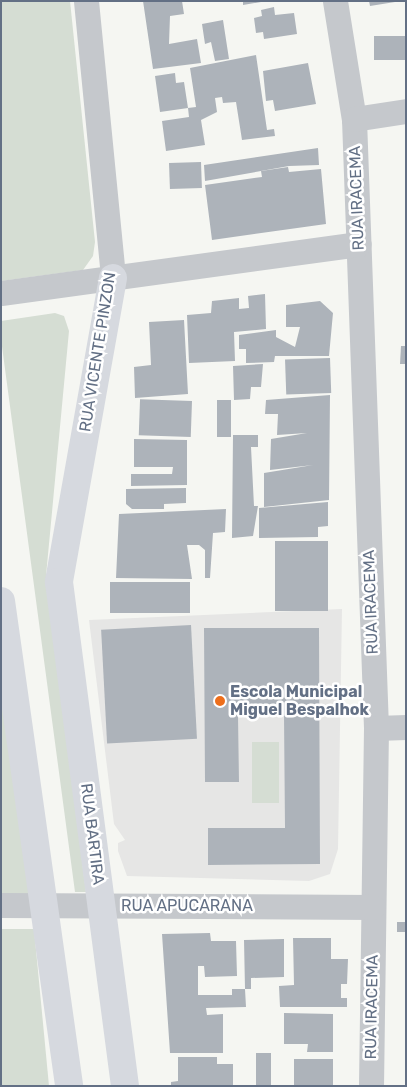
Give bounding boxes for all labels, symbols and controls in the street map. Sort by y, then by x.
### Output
street label: RUA IRACEMA [346,145,368,251]
street label: RUA VICENTE PINZON [76,270,120,434]
street label: RUA IRACEMA [360,549,382,655]
place label: Escola Municipal Miguel Bespalhok [230,682,369,720]
marker: Escola Municipal Miguel Bespalhok [214,695,226,707]
street label: RUA BARTIRA [76,782,108,886]
street label: RUA APUCARANA [121,896,253,916]
street label: RUA IRACEMA [361,954,383,1060]

